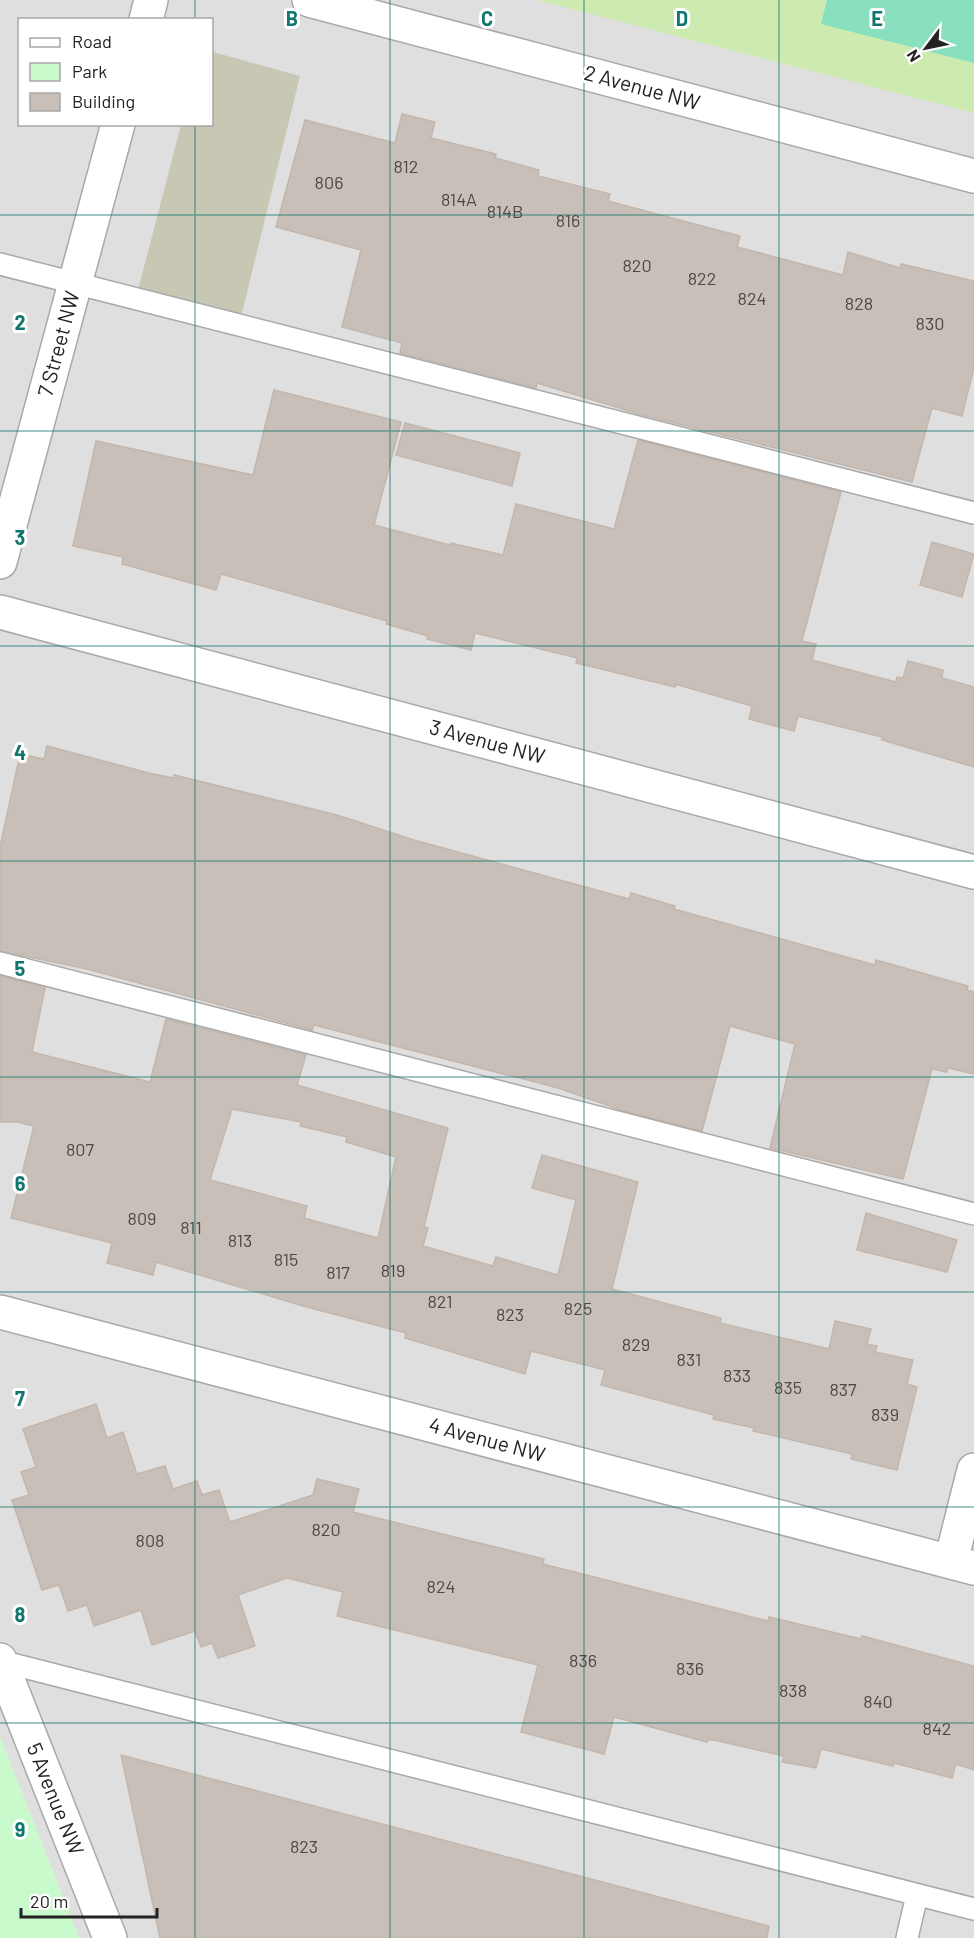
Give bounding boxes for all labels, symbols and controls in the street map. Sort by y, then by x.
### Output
text: B [286,6,298,30]
text: C [481,6,493,30]
text: D [676,6,688,30]
text: E [871,6,883,30]
legend [18,18,213,126]
north arrow [896,18,956,78]
text: Road [72,30,112,52]
text: N [902,47,924,66]
street label: 2 Avenue NW [582,59,703,114]
text: Park [72,60,107,82]
text: Building [72,90,135,112]
house number: 812 [394,155,418,177]
house number: 806 [315,171,343,193]
house number: 814A [441,188,477,210]
house number: 814B [487,200,523,222]
house number: 816 [556,209,580,231]
house number: 820 [622,254,652,276]
house number: 822 [688,267,716,289]
house number: 824 [738,287,766,309]
street label: 7 Street NW [31,288,84,399]
house number: 828 [845,292,873,314]
text: 2 [14,310,26,334]
house number: 830 [916,312,944,334]
text: 3 [15,525,25,549]
street label: 3 Avenue NW [427,713,548,768]
text: 4 [14,740,26,764]
text: 5 [15,956,26,980]
house number: 807 [66,1138,95,1160]
text: 6 [15,1171,26,1195]
house number: 809 [128,1207,156,1229]
house number: 811 [180,1216,202,1238]
house number: 813 [228,1229,252,1251]
house number: 815 [274,1248,298,1270]
house number: 819 [381,1259,405,1281]
house number: 817 [326,1261,350,1283]
house number: 821 [427,1290,453,1312]
house number: 825 [564,1297,592,1319]
house number: 823 [496,1303,524,1325]
house number: 829 [622,1333,650,1355]
house number: 831 [677,1348,701,1370]
house number: 833 [723,1364,751,1386]
house number: 835 [774,1376,802,1398]
house number: 837 [829,1378,857,1400]
text: 7 [15,1386,25,1410]
house number: 839 [871,1403,899,1425]
street label: 4 Avenue NW [427,1411,548,1466]
house number: 820 [311,1518,341,1540]
house number: 808 [136,1529,164,1551]
house number: 824 [427,1575,455,1597]
text: 8 [15,1602,26,1626]
house number: 836 [569,1649,597,1671]
house number: 836 [676,1657,704,1679]
house number: 838 [779,1679,807,1701]
house number: 840 [863,1690,893,1712]
house number: 842 [923,1717,951,1739]
street label: 5 Avenue NW [23,1739,90,1858]
text: 9 [15,1817,25,1841]
house number: 823 [290,1835,318,1857]
scale bar [21,1881,158,1919]
text: 20 m [30,1890,68,1912]

